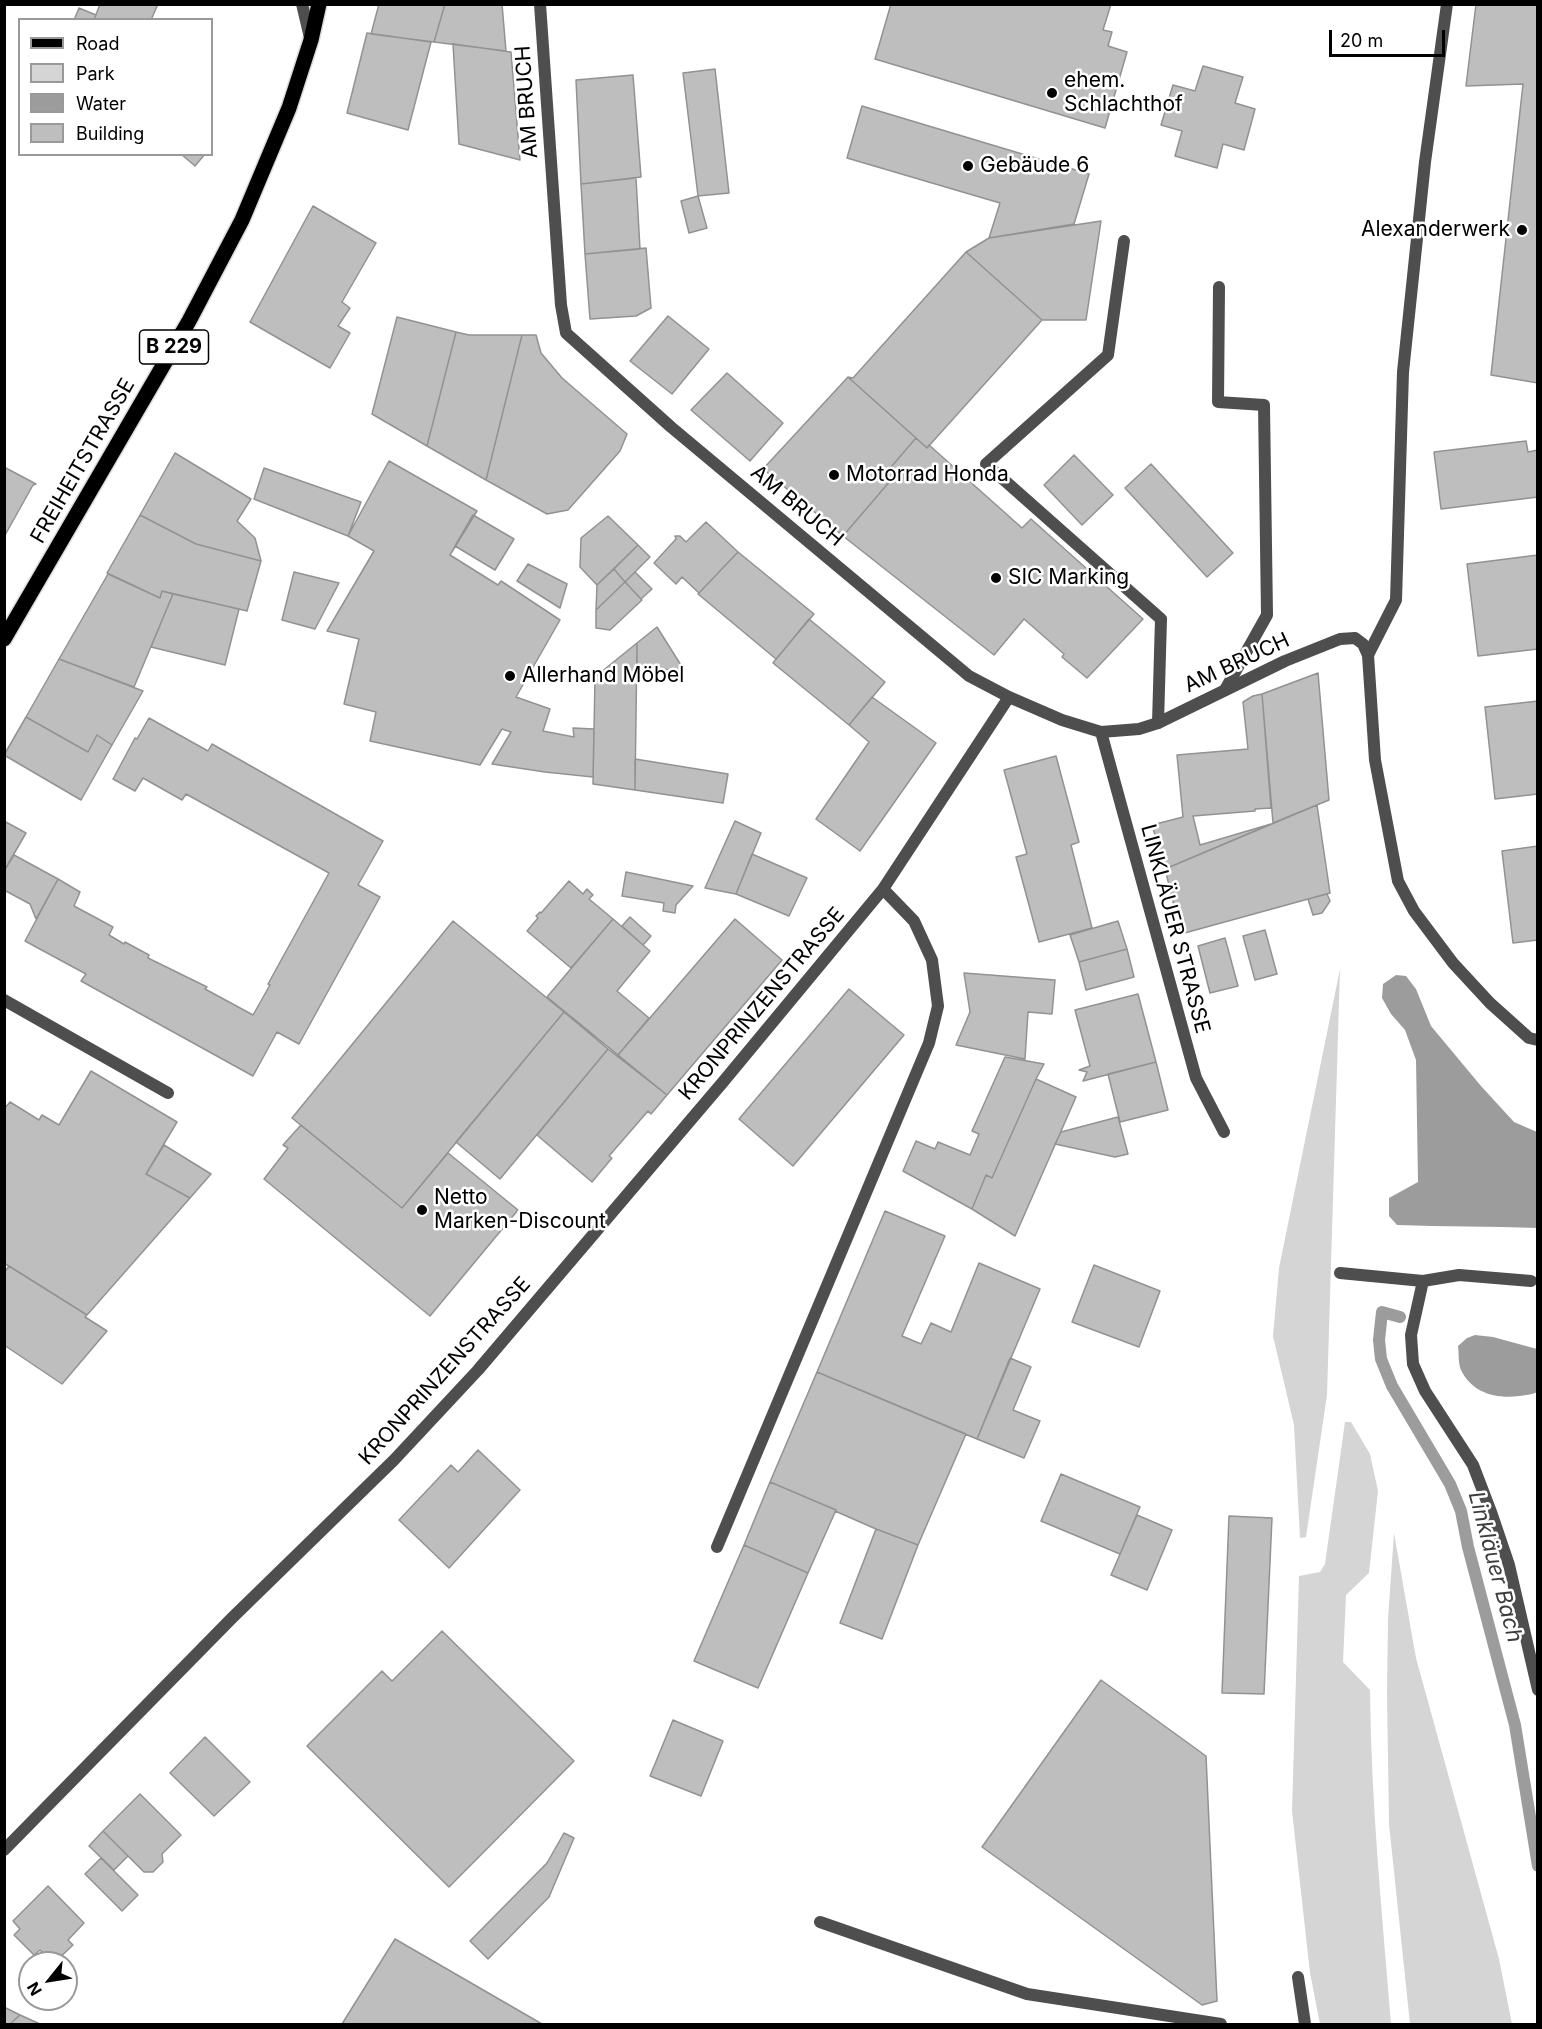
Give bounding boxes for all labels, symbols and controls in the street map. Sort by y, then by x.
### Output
legend [18,18,213,156]
scale bar [1332,18,1448,56]
text: 20 m [1340,30,1383,51]
text: Road [76,33,119,54]
street label: AM BRUCH [510,45,544,159]
text: Park [76,63,115,84]
place label: ehem. Schlachthof [1064,68,1183,118]
marker: ehem. Schlachthof [1045,86,1059,100]
text: Water [76,93,126,114]
text: Building [76,123,144,144]
place label: Gebäude 6 [980,153,1089,179]
marker: Gebäude 6 [961,159,975,173]
place label: Alexanderwerk [1361,217,1510,243]
marker: Alexanderwerk [1515,223,1529,237]
road number: B 229 [140,330,208,364]
street label: FREIHEITSTRASSE [26,374,140,548]
street label: AM BRUCH [746,460,848,552]
place label: Motorrad Honda [846,462,1009,488]
marker: Motorrad Honda [827,468,841,482]
place label: SIC Marking [1008,565,1129,591]
marker: SIC Marking [989,571,1003,585]
street label: AM BRUCH [1180,628,1294,698]
place label: Allerhand Möbel [522,663,684,689]
marker: Allerhand Möbel [503,669,517,683]
street label: LINKLÄUER STRASSE [1135,822,1215,1036]
street label: KRONPRINZENSTRASSE [674,902,850,1106]
place label: Netto Marken-Discount [434,1185,606,1235]
marker: Netto Marken-Discount [415,1203,429,1217]
street label: KRONPRINZENSTRASSE [354,1272,536,1470]
water label: Linkläuer Bach [1462,1489,1528,1645]
north arrow [18,1951,78,2011]
text: N [22,1979,46,1999]

